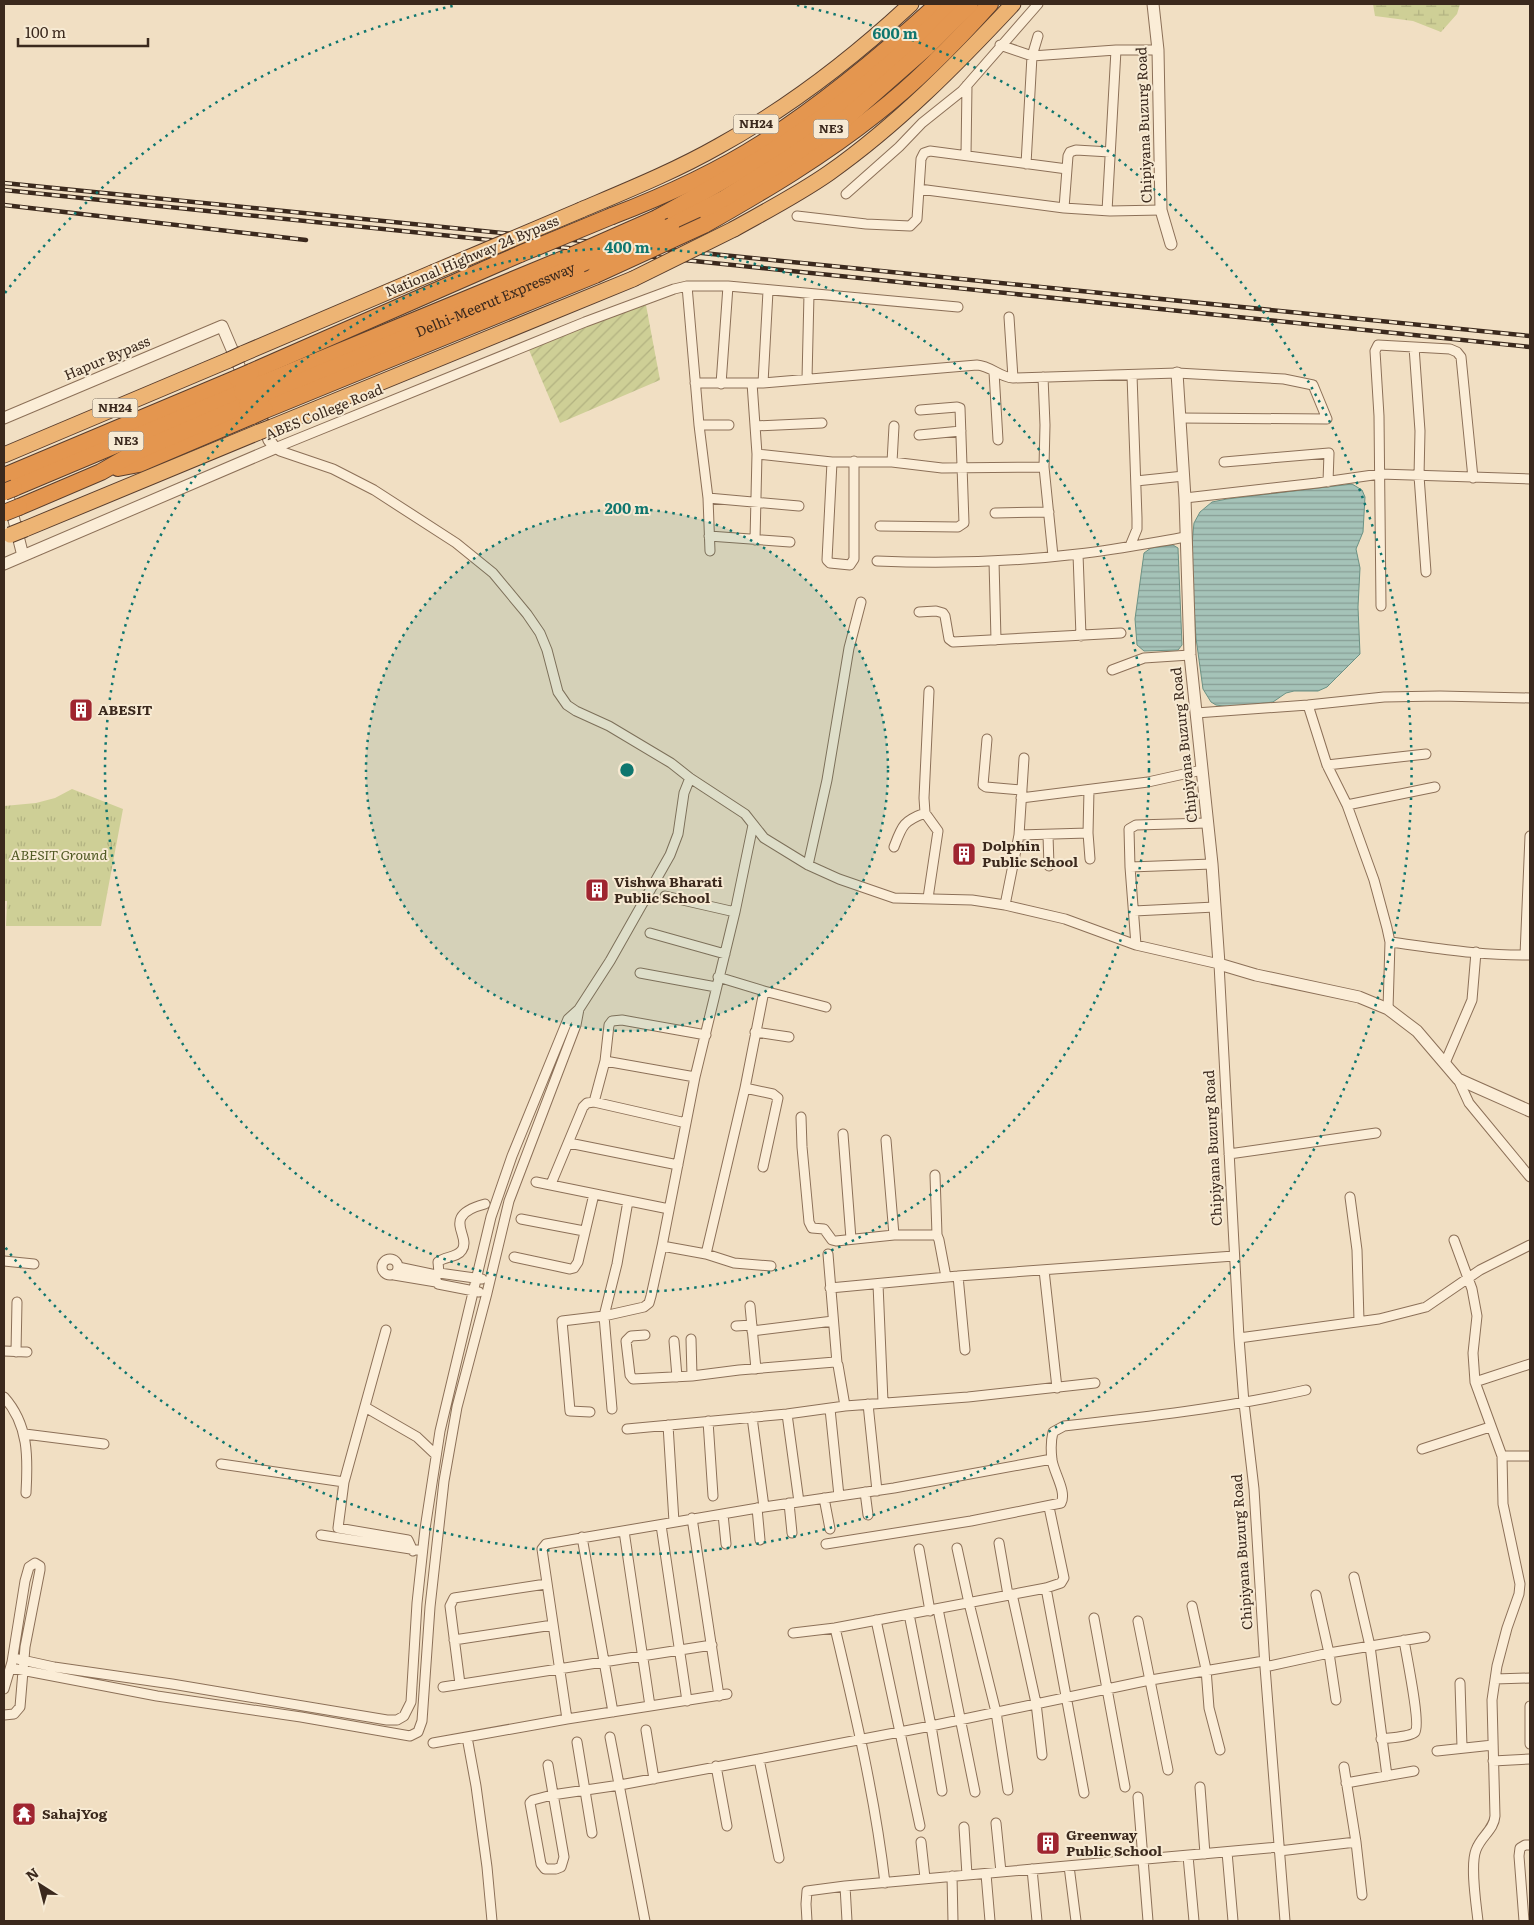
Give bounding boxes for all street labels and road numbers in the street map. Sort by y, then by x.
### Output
street label: Chipiyana Buzurg Road [1130,46,1156,204]
road number: NH24 [734,115,778,134]
road number: NE3 [814,120,848,138]
street label: National Highway 24 Bypass [382,209,561,301]
street label: Delhi-Meerut Expressway [412,256,579,341]
street label: Hapur Bypass [60,330,153,384]
street label: ABES College Road [262,378,386,444]
road number: NH24 [92,398,138,418]
road number: NE3 [108,432,144,451]
street label: Chipiyana Buzurg Road [1165,666,1201,824]
street label: Chipiyana Buzurg Road [1198,1069,1226,1227]
street label: Chipiyana Buzurg Road [1226,1473,1256,1631]

